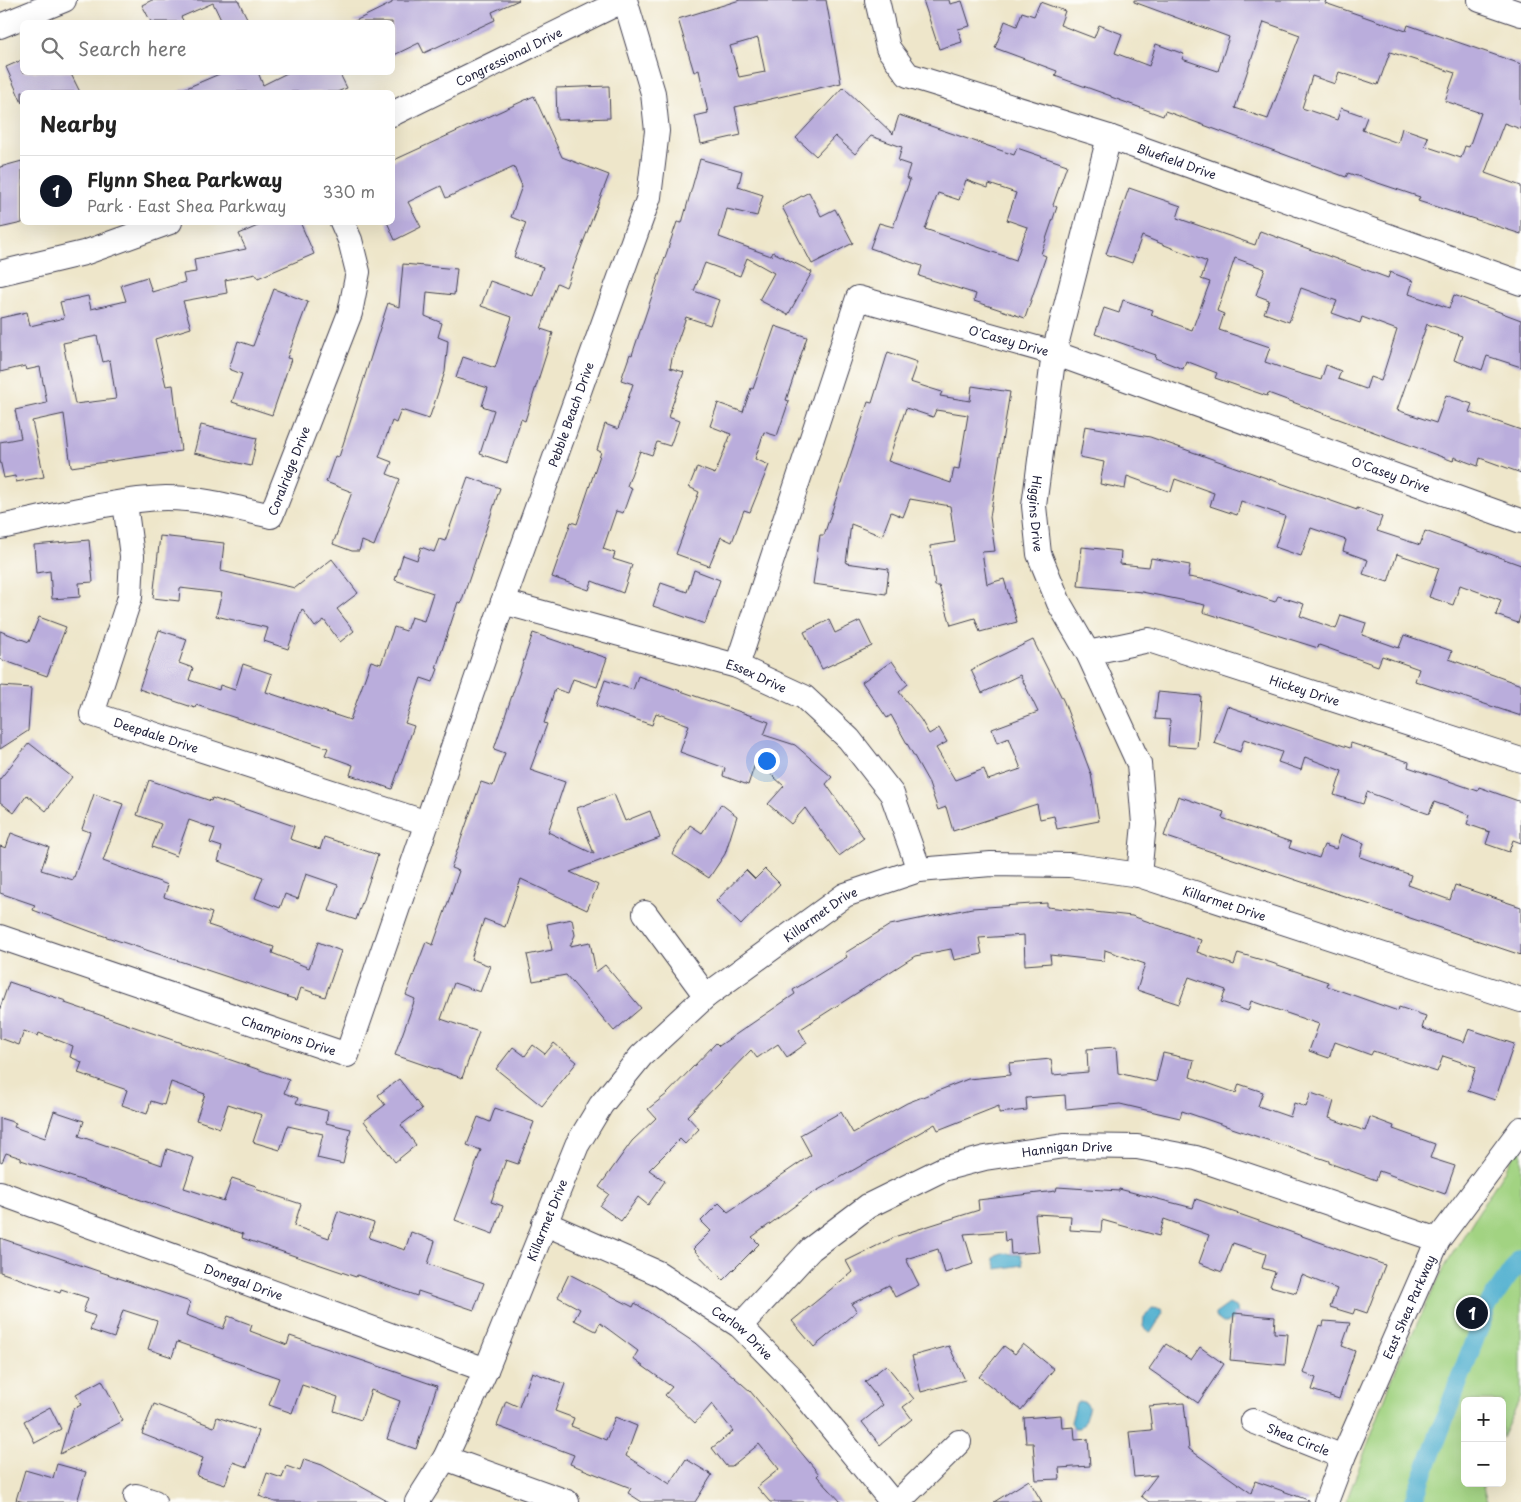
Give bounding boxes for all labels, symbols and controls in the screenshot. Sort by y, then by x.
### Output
search box [20,20,395,75]
street label: Congressional Drive [452,23,565,90]
icon: search [38,34,66,62]
text: Search here [78,34,187,62]
text: Nearby [40,107,117,139]
street label: Bluefield Drive [1135,139,1219,183]
text: Flynn Shea Parkway [87,165,282,193]
text: 1 [52,179,60,203]
text: 330 m [322,179,375,203]
text: Park · East Shea Parkway [87,193,286,217]
street label: O'Casey Drive [967,321,1051,360]
street label: Pebble Beach Drive [543,359,598,469]
street label: Coralridge Drive [263,424,314,518]
street label: O'Casey Drive [1349,452,1433,497]
street label: Higgins Drive [1025,475,1048,553]
street label: Essex Drive [724,654,790,697]
street label: Hickey Drive [1267,670,1342,710]
street label: Deepdale Drive [112,713,201,757]
your location [754,748,780,774]
street label: Killarmet Drive [1180,881,1268,925]
street label: Killarmet Drive [779,883,860,946]
street label: Champions Drive [239,1011,338,1060]
street label: Hannigan Drive [1020,1137,1113,1161]
street label: Killarmet Drive [522,1176,571,1264]
street label: East Shea Parkway [1378,1252,1439,1362]
street label: Donegal Drive [201,1259,285,1304]
pin: 1 [1456,1294,1488,1332]
street label: Carlow Drive [708,1301,778,1364]
map controls [1461,1397,1506,1487]
button: + [1461,1397,1506,1442]
street label: Shea Circle [1264,1418,1333,1460]
button: − [1461,1442,1506,1487]

